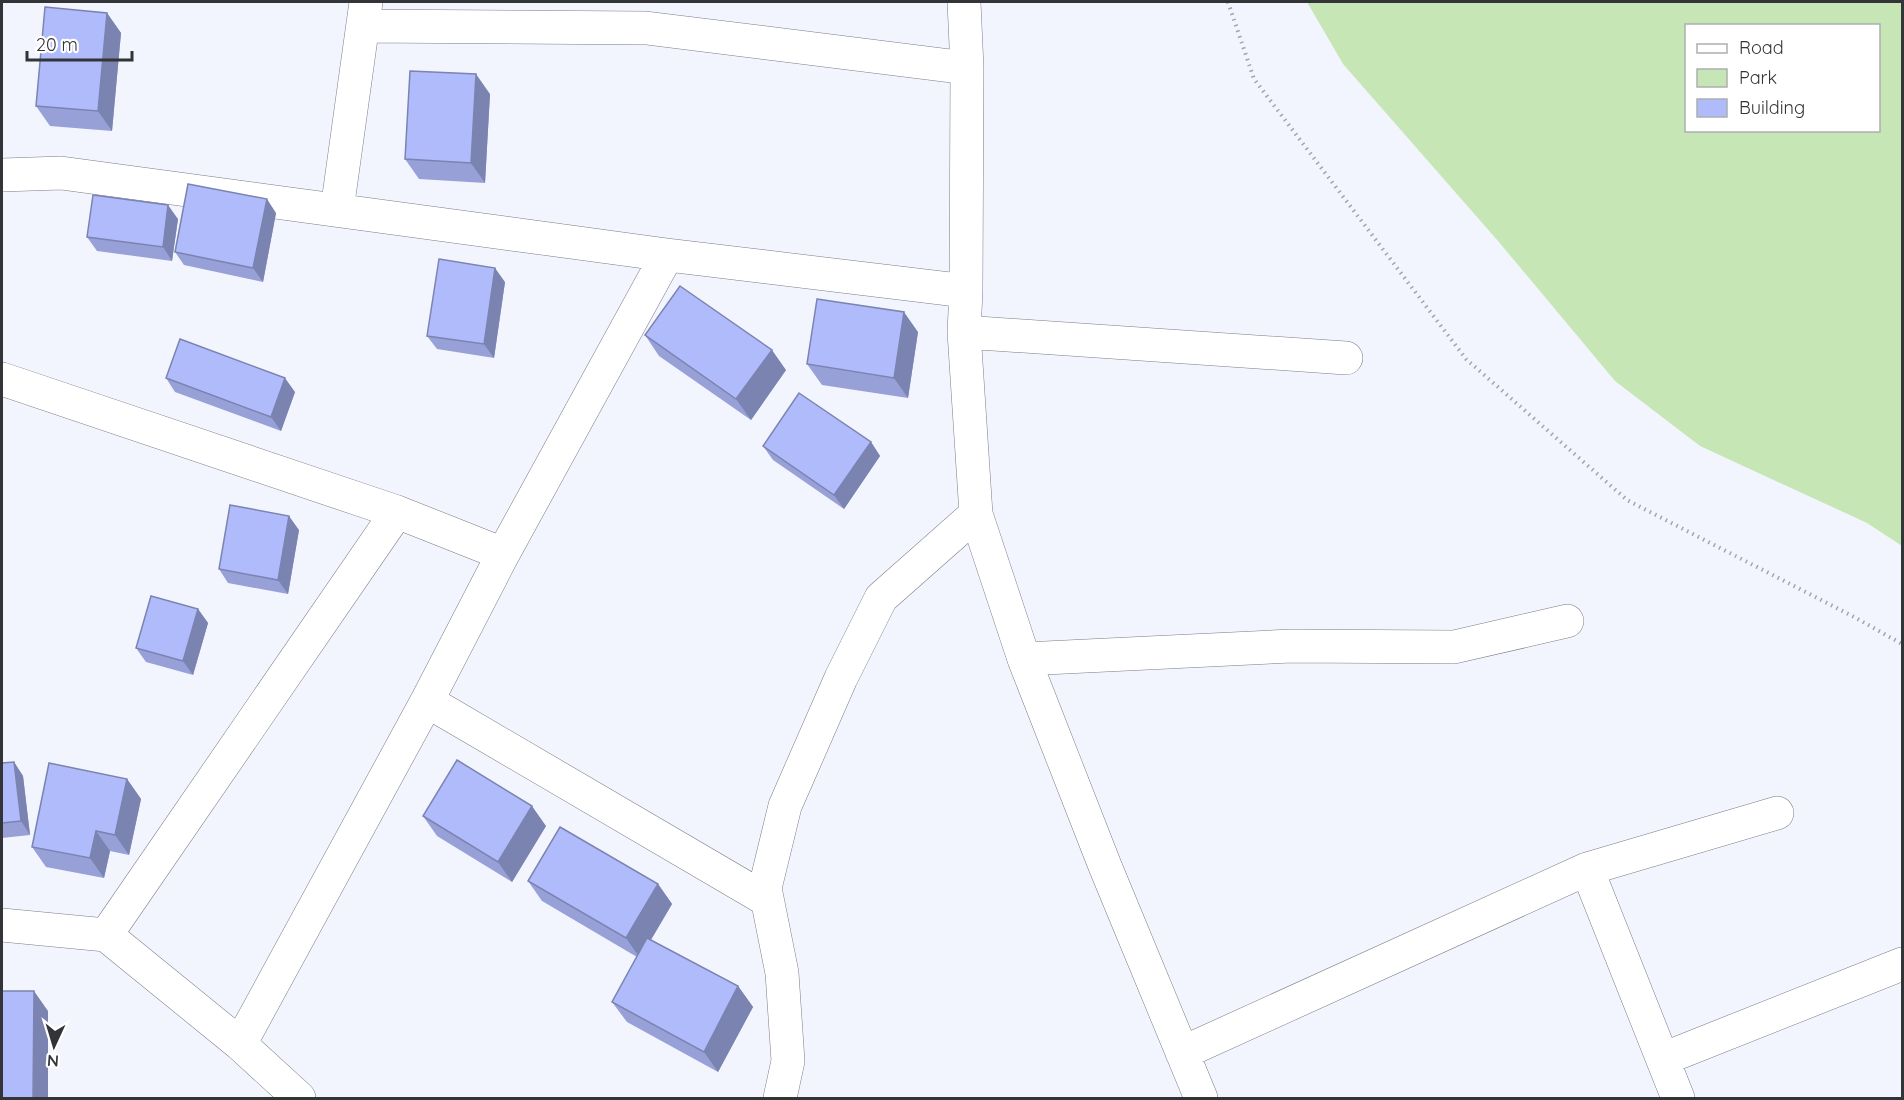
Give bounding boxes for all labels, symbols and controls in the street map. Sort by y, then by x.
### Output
scale bar [27,24,132,62]
legend [1685,24,1880,132]
text: 20 m [36,33,78,56]
text: Road [1739,36,1784,59]
text: Park [1739,66,1777,89]
text: Building [1739,96,1805,119]
north arrow [24,1016,84,1076]
text: N [46,1051,60,1071]

